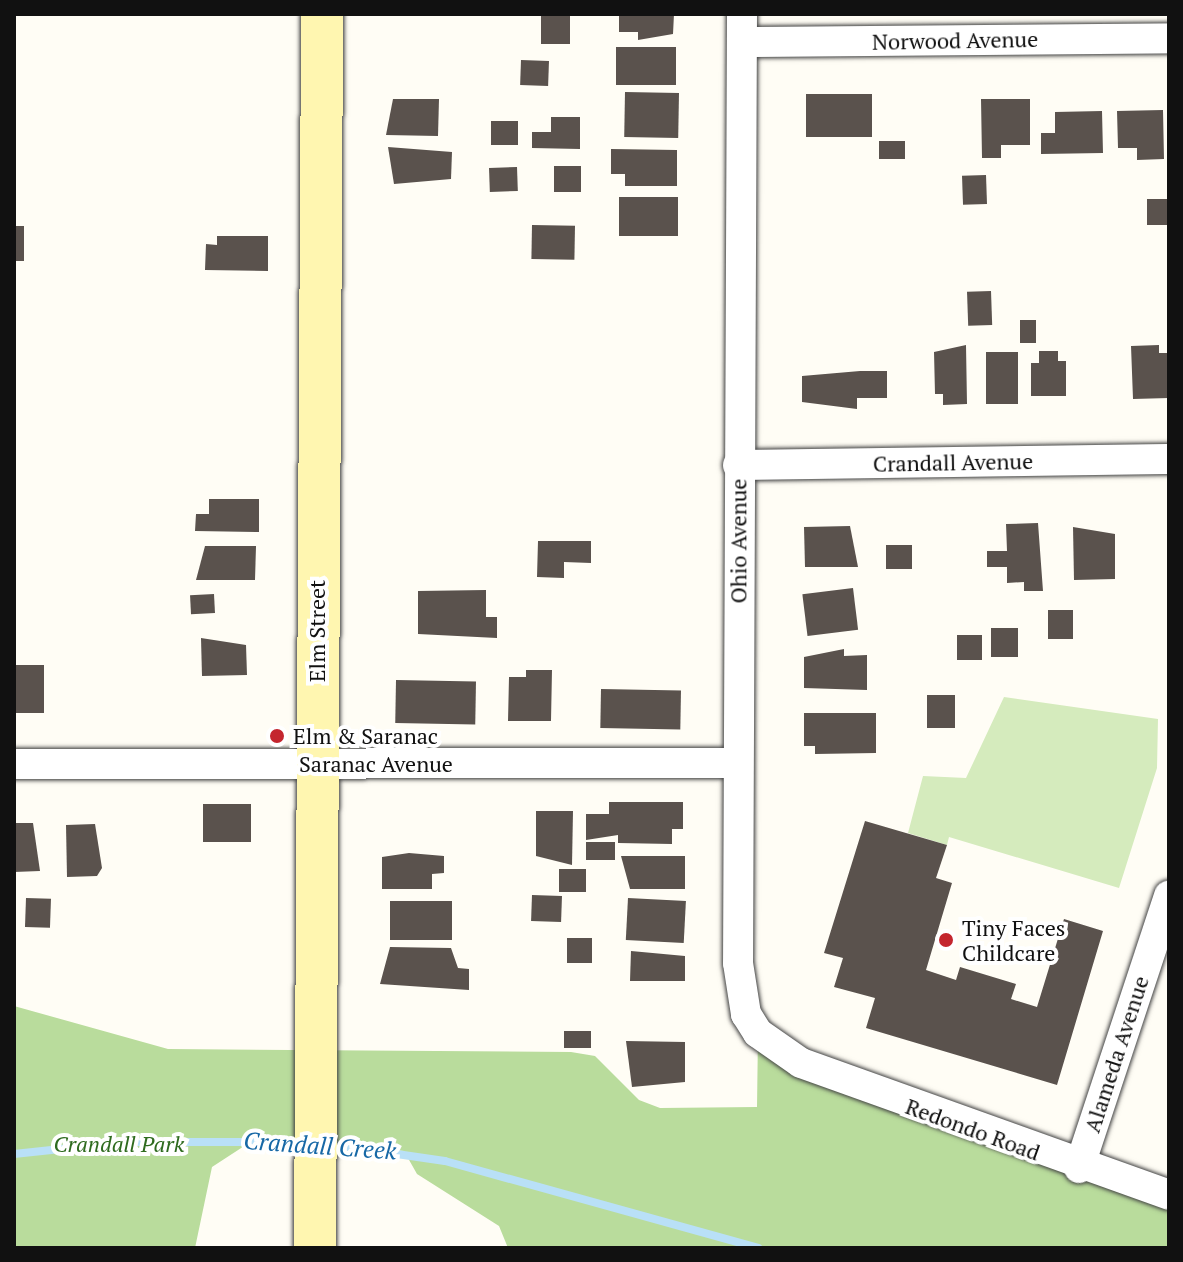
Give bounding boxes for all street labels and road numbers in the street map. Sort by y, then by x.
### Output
street label: Norwood Avenue [871,25,1039,55]
street label: Crandall Avenue [872,447,1034,477]
street label: Ohio Avenue [725,478,751,604]
street label: Elm Street [304,580,330,682]
street label: Saranac Avenue [299,751,453,777]
street label: Alameda Avenue [1078,972,1154,1136]
street label: Redondo Road [902,1092,1044,1166]

